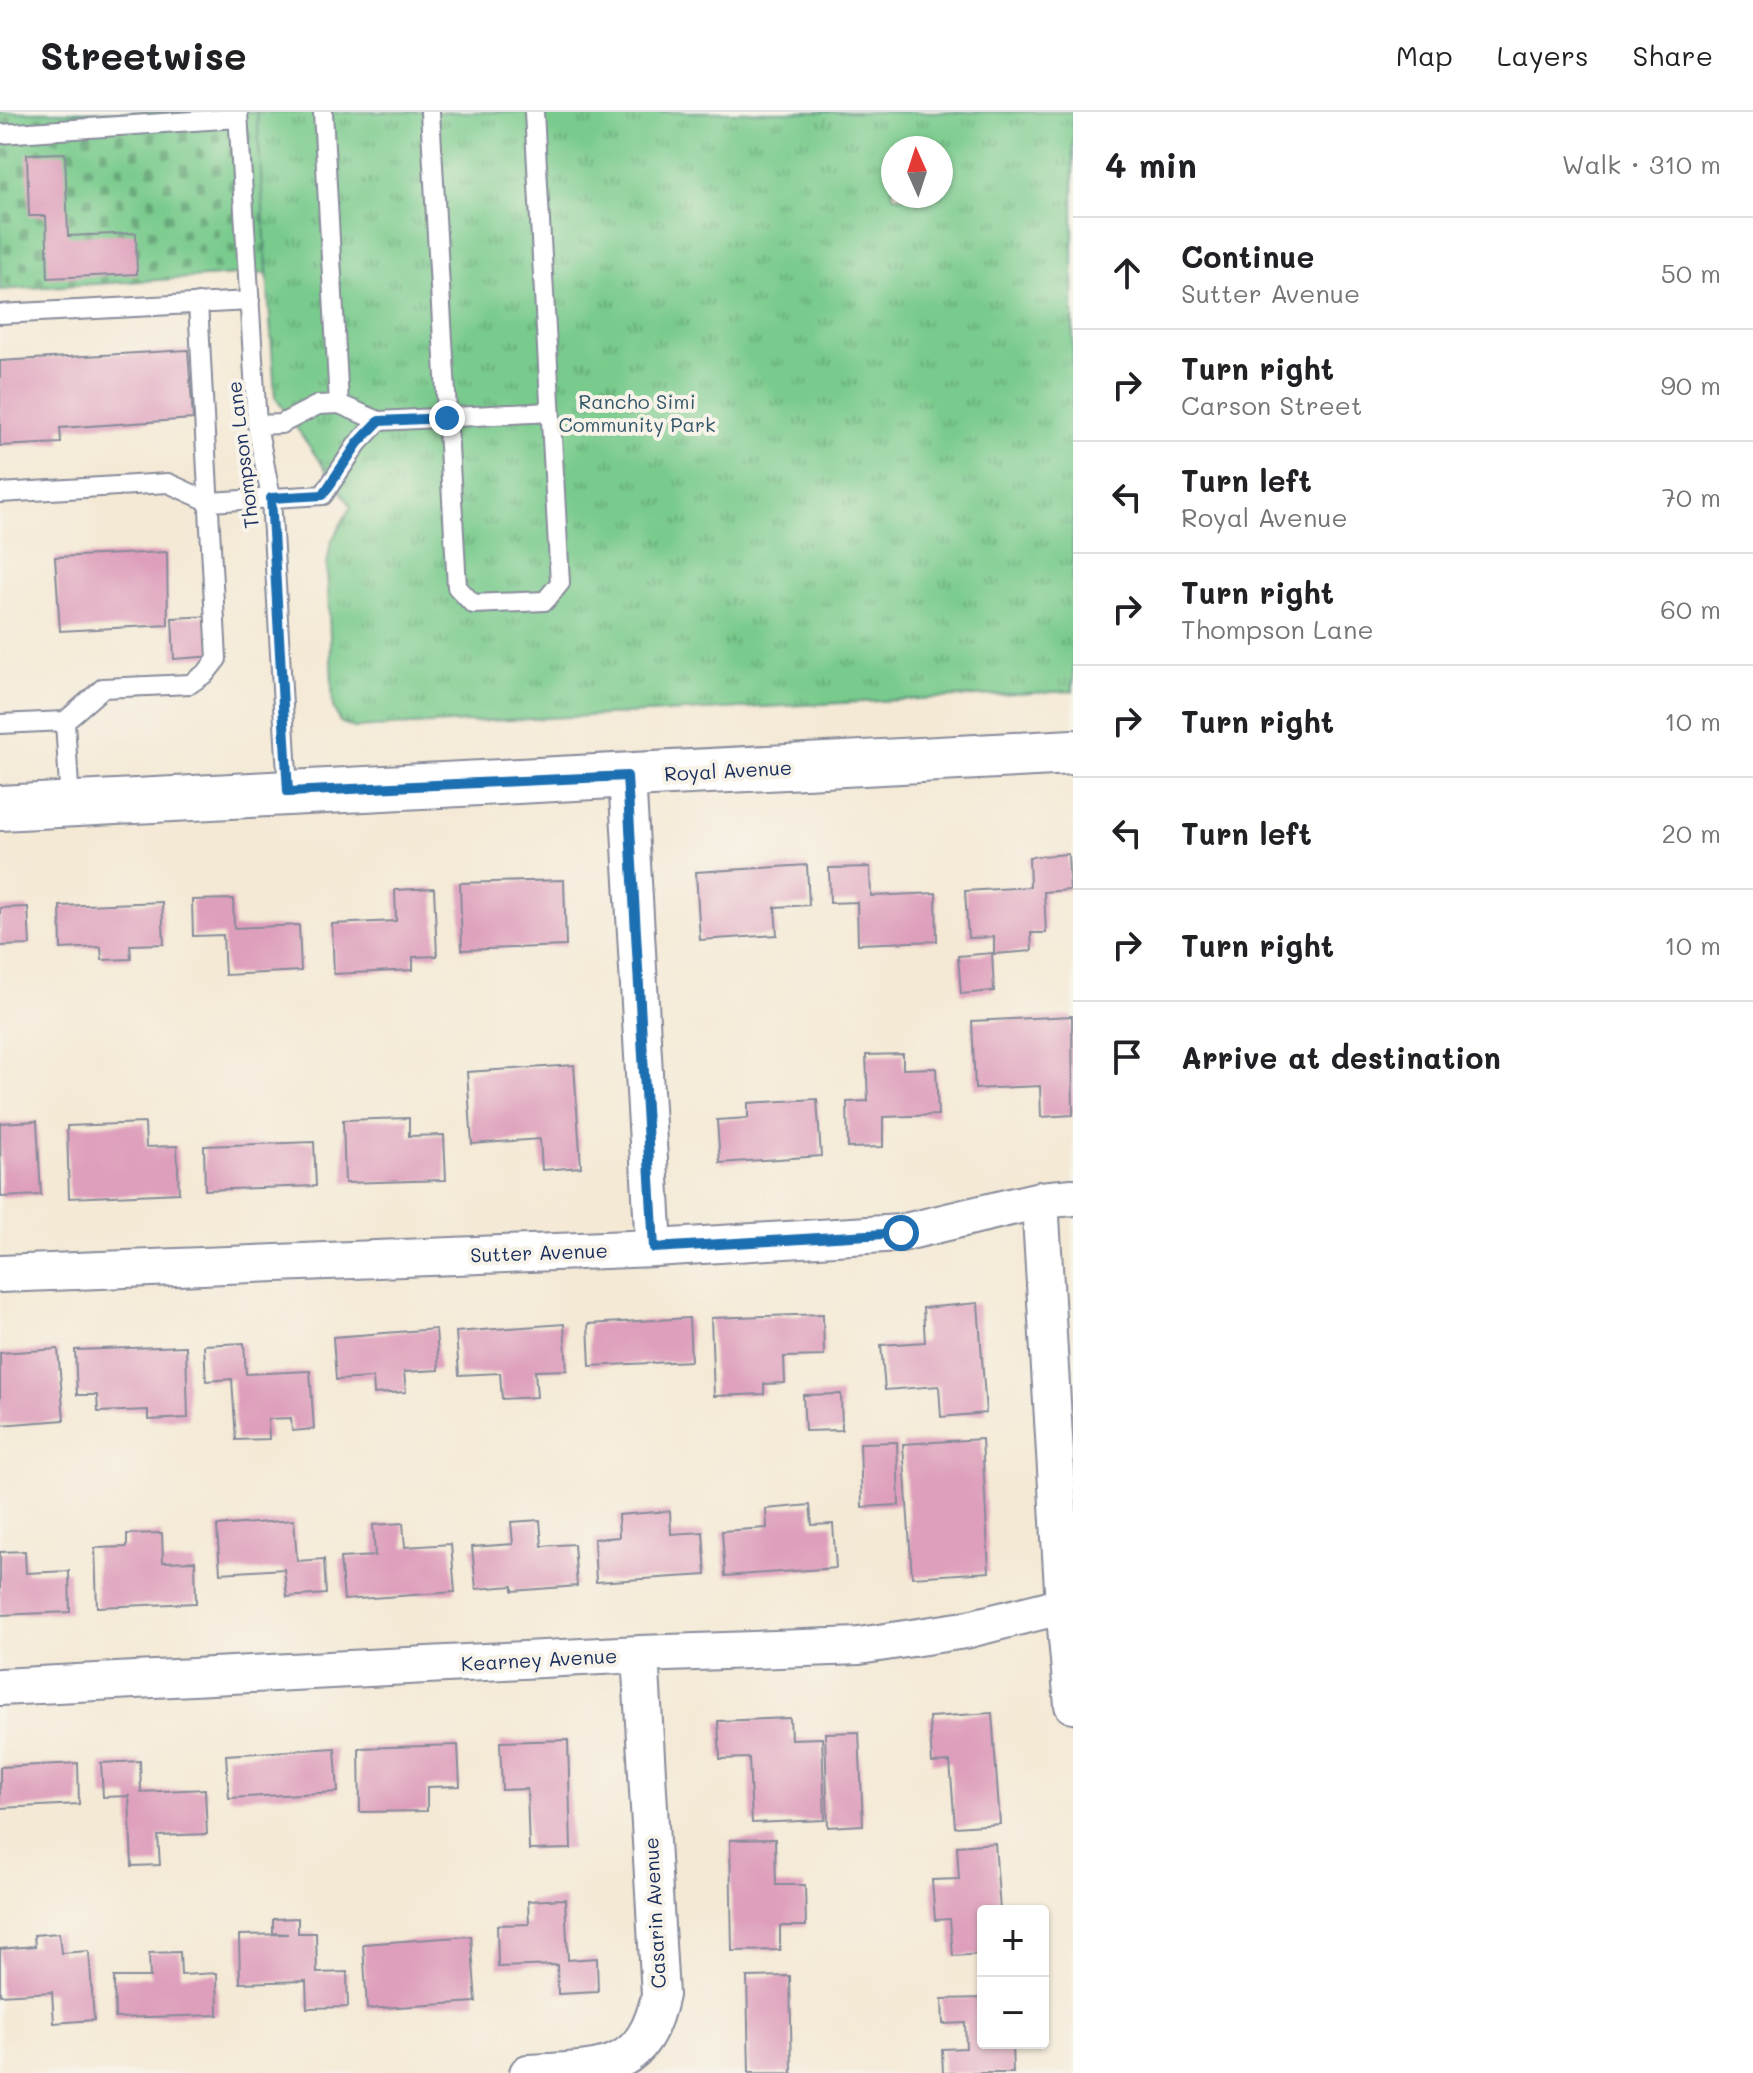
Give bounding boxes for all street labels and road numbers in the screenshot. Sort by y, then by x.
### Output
street label: Thompson Lane [220,380,264,530]
street label: Royal Avenue [663,754,793,786]
street label: Sutter Avenue [470,1237,608,1267]
street label: Kearney Avenue [460,1642,618,1676]
street label: Casarin Avenue [637,1837,671,1989]

